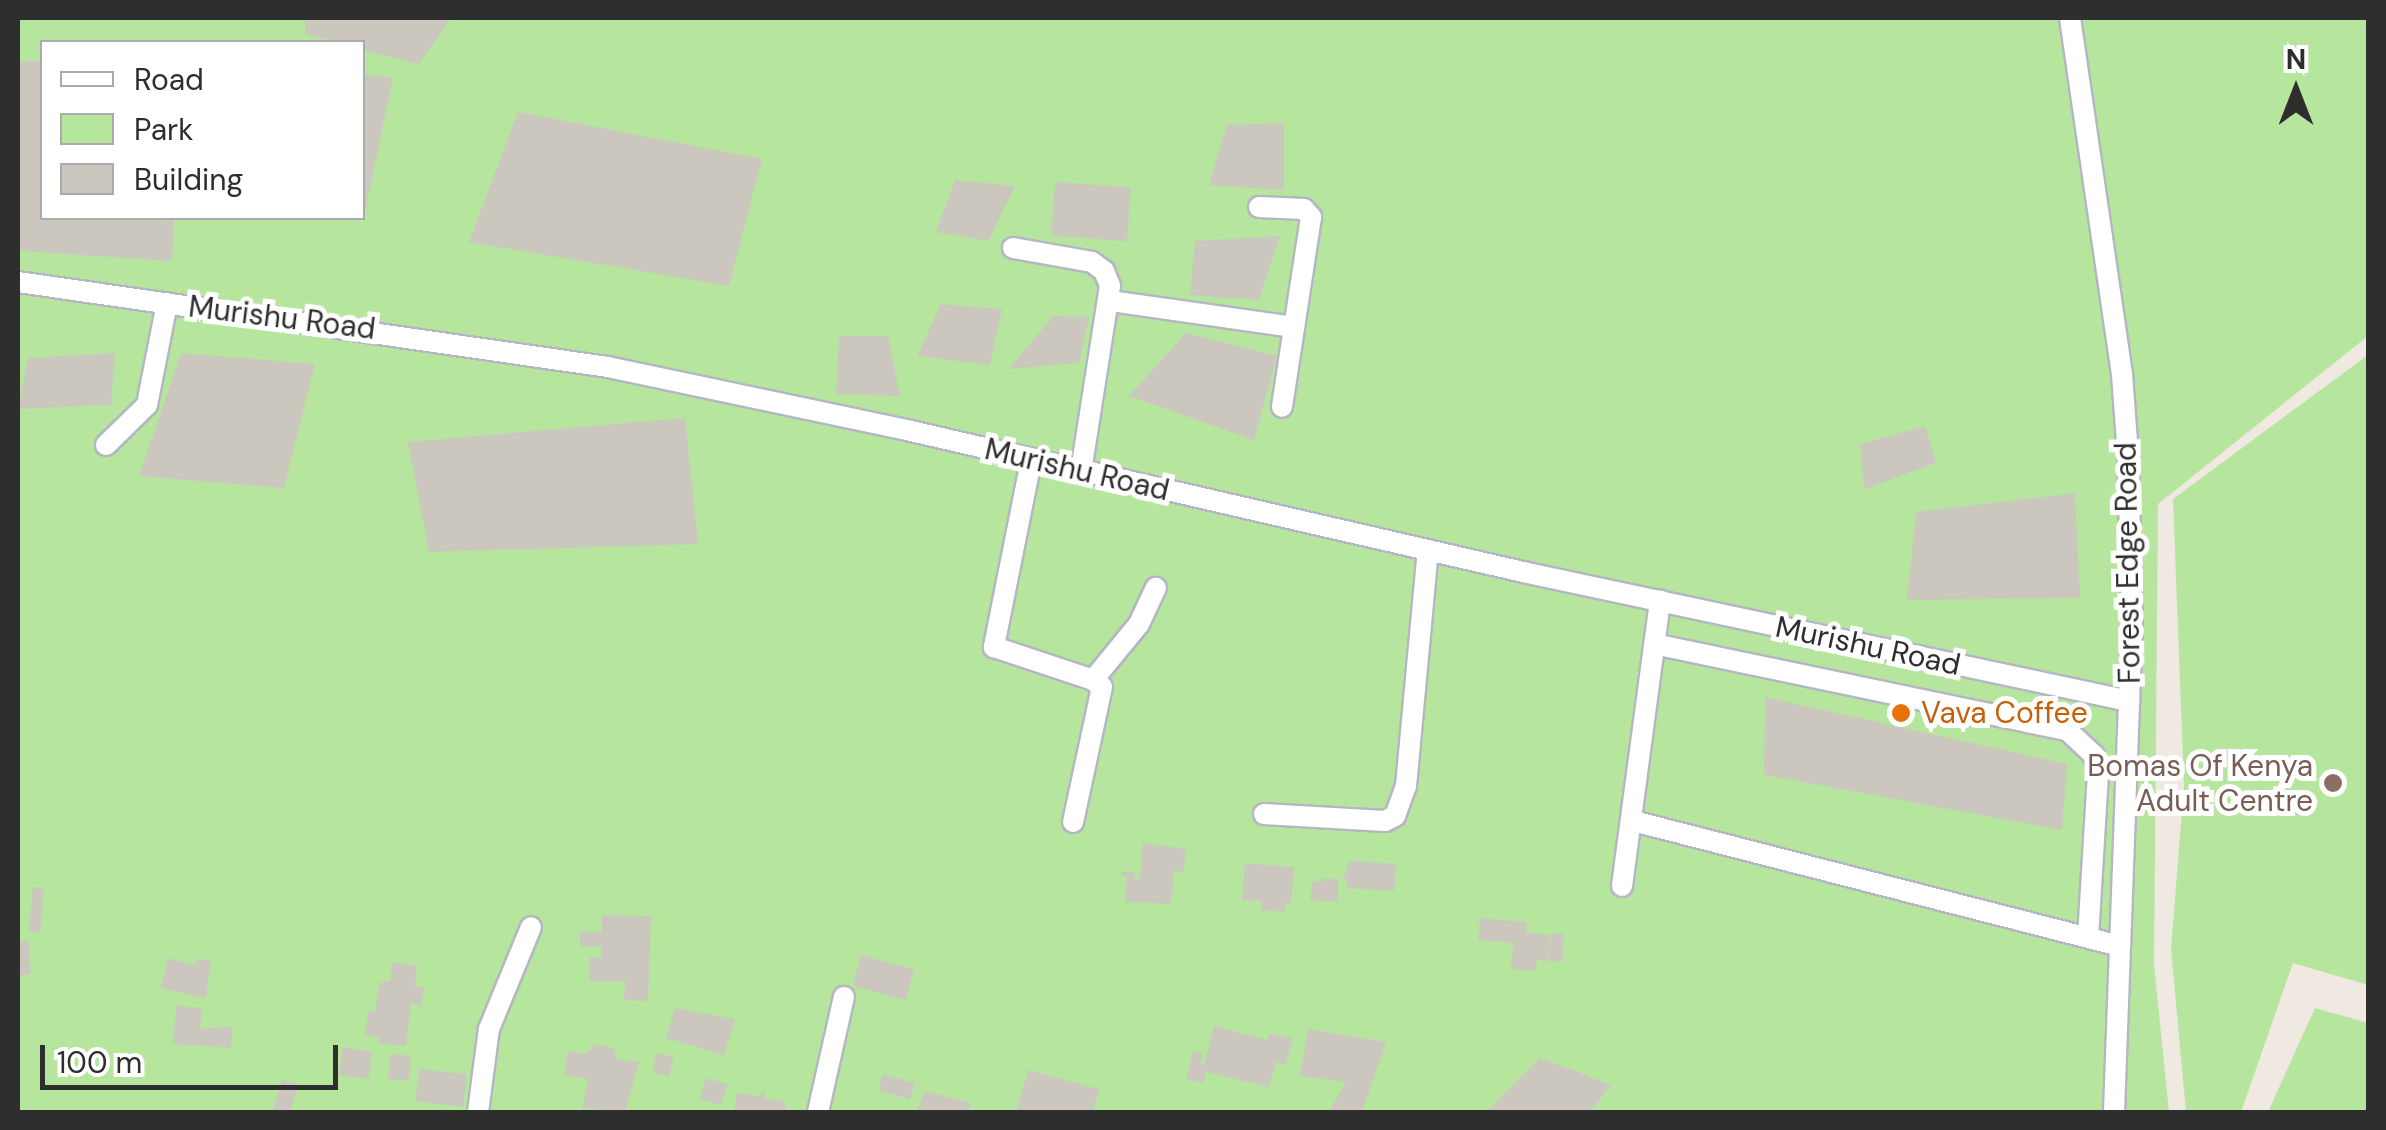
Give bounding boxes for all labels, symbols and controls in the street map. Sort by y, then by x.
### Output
legend [40,40,365,220]
north arrow [2246,40,2346,140]
text: N [2286,41,2306,78]
text: Road [134,60,204,99]
text: Park [134,110,193,149]
text: Building [134,160,243,199]
street label: Murishu Road [186,289,378,347]
street label: Murishu Road [981,431,1173,509]
street label: Forest Edge Road [2108,442,2148,684]
street label: Murishu Road [1772,609,1964,683]
place label: Vava Coffee [1921,695,2088,731]
marker: Vava Coffee [1890,702,1912,724]
place label: Bomas Of Kenya Adult Centre [2087,748,2313,818]
marker: Bomas Of Kenya Adult Centre [2322,772,2344,794]
scale bar [45,1025,342,1087]
text: 100 m [57,1043,142,1082]

